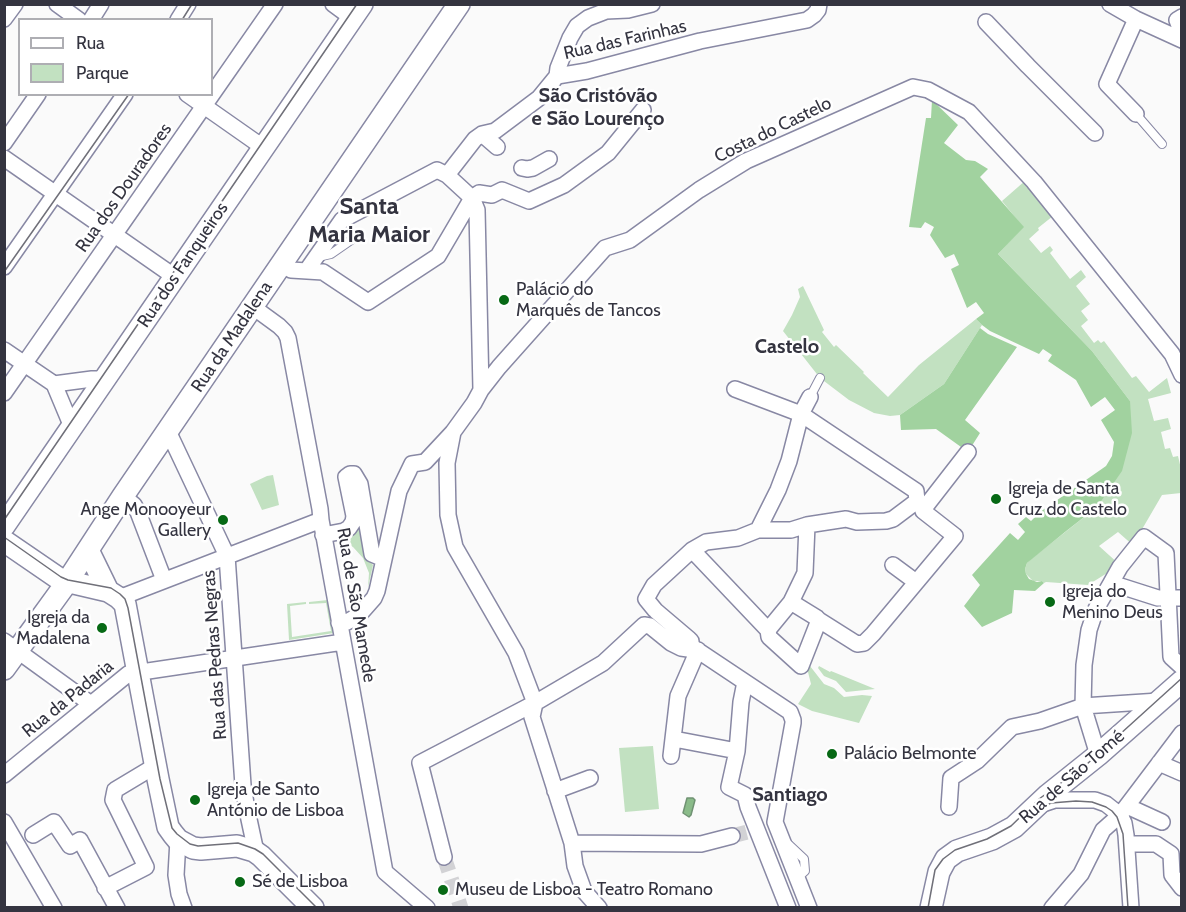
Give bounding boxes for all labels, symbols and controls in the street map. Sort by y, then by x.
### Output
street label: Rua das Farinhas [562,15,688,65]
legend [18,18,213,96]
text: Rua [76,32,105,54]
text: Parque [76,62,129,84]
district label: São Cristóvão e São Lourenço [532,84,664,131]
street label: Costa do Castelo [711,92,835,168]
street label: Rua dos Douradores [71,119,177,257]
district label: Santa Maria Maior [308,193,430,249]
street label: Rua dos Fanqueiros [133,198,233,332]
street label: Rua da Madalena [187,277,277,397]
place label: Palácio do Marquês de Tancos [516,279,661,322]
marker: Palácio do Marquês de Tancos [497,293,511,307]
district label: Castelo [755,335,819,359]
place label: Igreja de Santa Cruz do Castelo [1008,478,1127,520]
marker: Igreja de Santa Cruz do Castelo [989,492,1003,506]
place label: Ange Monooyeur Gallery [80,499,211,542]
marker: Ange Monooyeur Gallery [216,513,230,527]
street label: Rua de São Mamede [332,526,380,684]
street label: Rua das Pedras Negras [198,569,232,741]
place label: Igreja do Menino Deus [1062,581,1163,624]
marker: Igreja do Menino Deus [1043,595,1057,609]
place label: Igreja da Madalena [16,607,90,650]
marker: Igreja da Madalena [95,621,109,635]
street label: Rua da Padaria [18,656,118,742]
street label: Rua de São Tomé [1015,725,1129,829]
place label: Palácio Belmonte [844,743,977,765]
marker: Palácio Belmonte [825,747,839,761]
place label: Igreja de Santo António de Lisboa [207,779,344,822]
district label: Santiago [752,783,828,807]
marker: Igreja de Santo António de Lisboa [188,793,202,807]
place label: Sé de Lisboa [252,871,348,893]
marker: Sé de Lisboa [233,875,247,889]
place label: Museu de Lisboa - Teatro Romano [455,879,713,901]
marker: Museu de Lisboa - Teatro Romano [436,883,450,897]

